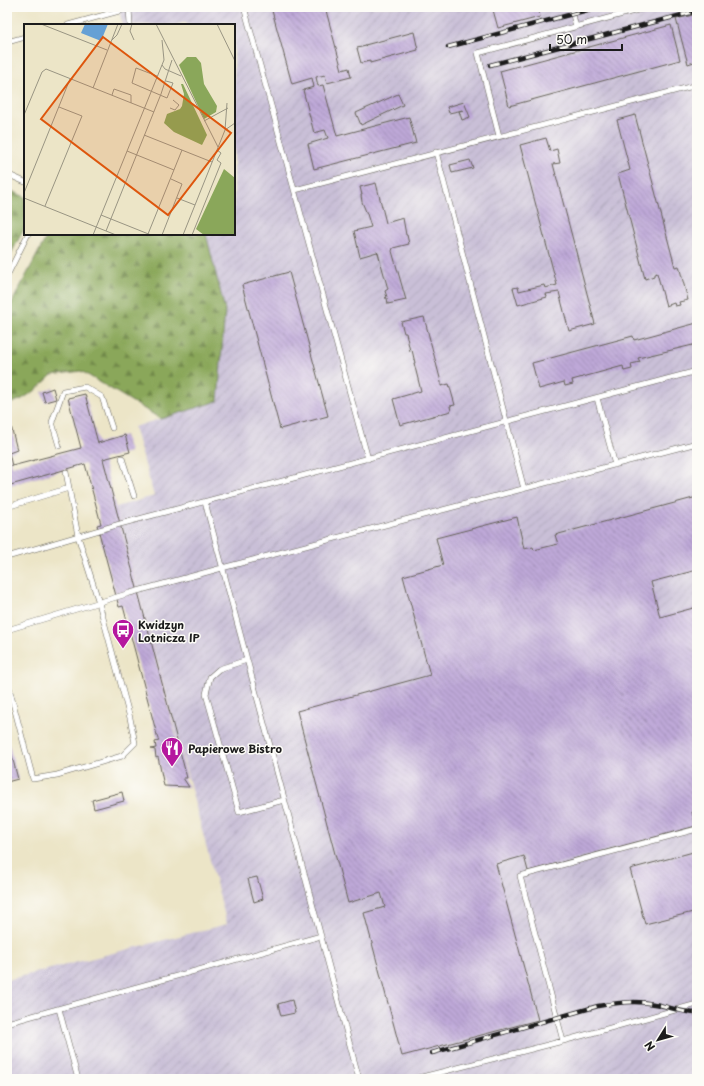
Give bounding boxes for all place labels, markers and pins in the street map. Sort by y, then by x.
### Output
place label: Kwidzyn Lotnicza IP [138,616,200,646]
bus stop icon: Kwidzyn Lotnicza IP [110,617,136,650]
restaurant icon: Papierowe Bistro [159,735,185,768]
place label: Papierowe Bistro [188,740,283,757]

